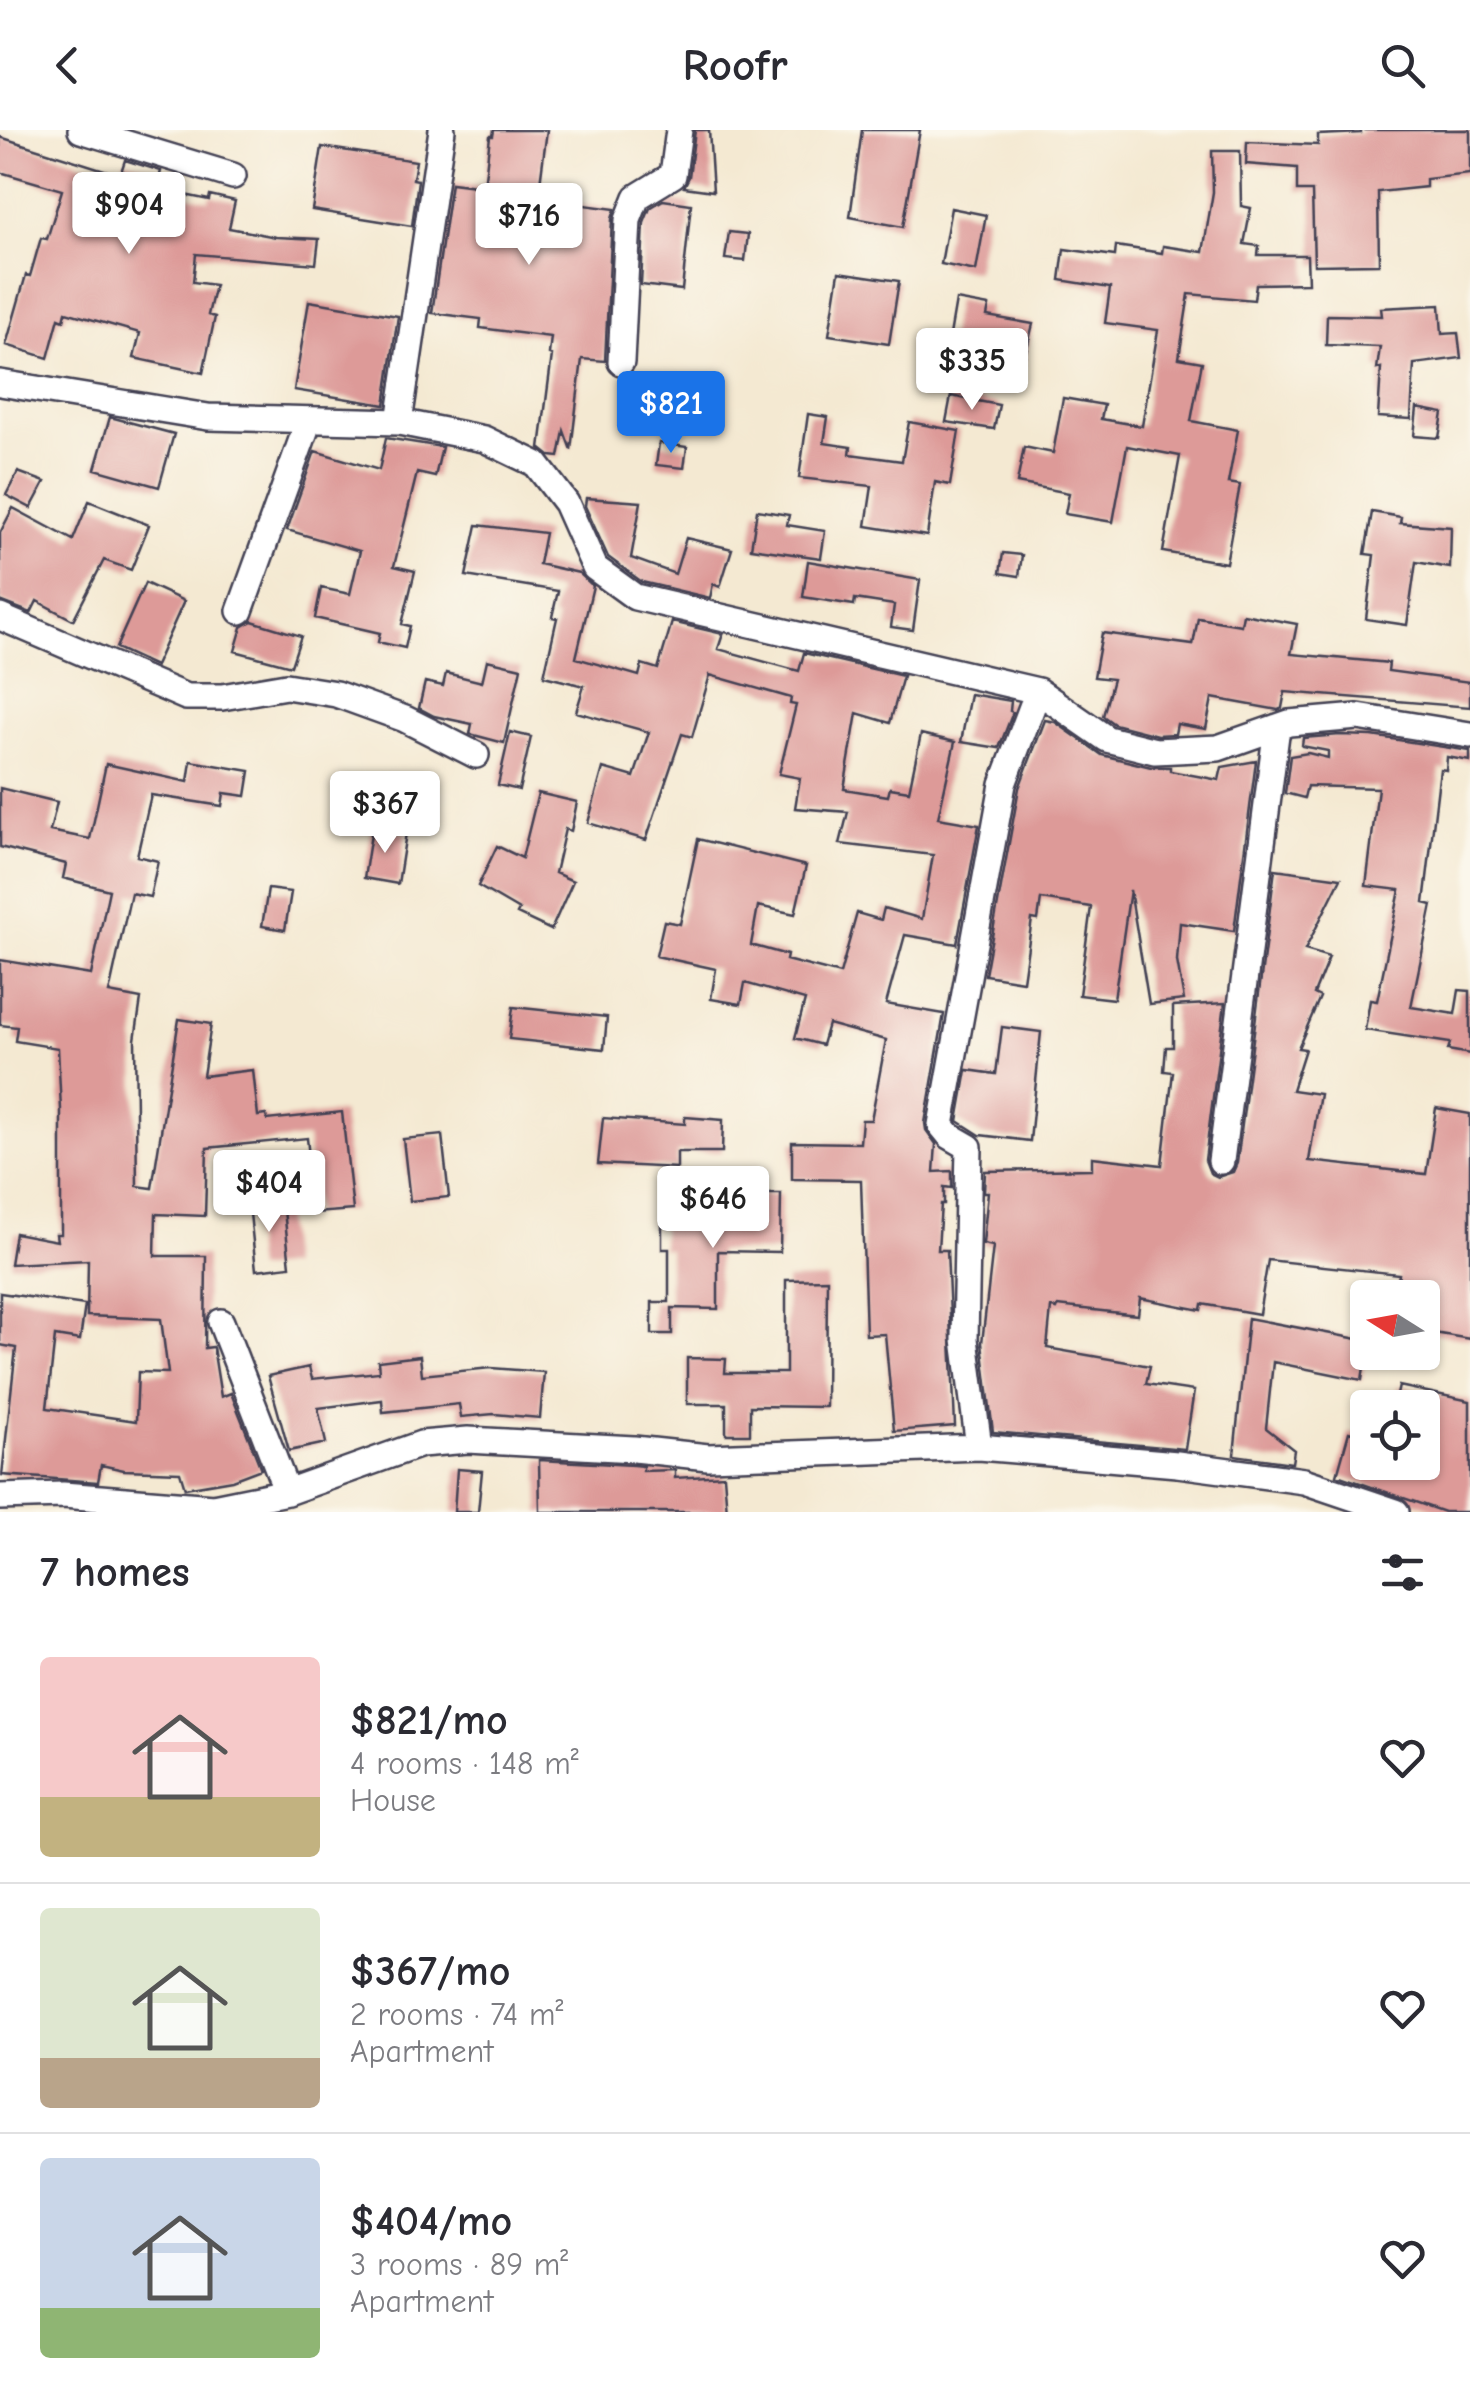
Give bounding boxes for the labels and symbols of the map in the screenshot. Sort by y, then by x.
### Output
pin: $904 [70,172,188,257]
pin: $716 [470,183,588,268]
pin: $335 [913,328,1031,413]
pin: $821 [612,371,730,456]
pin: $367 [326,771,444,856]
pin: $404 [210,1150,328,1235]
pin: $646 [654,1166,772,1251]
north arrow [1350,1280,1440,1370]

